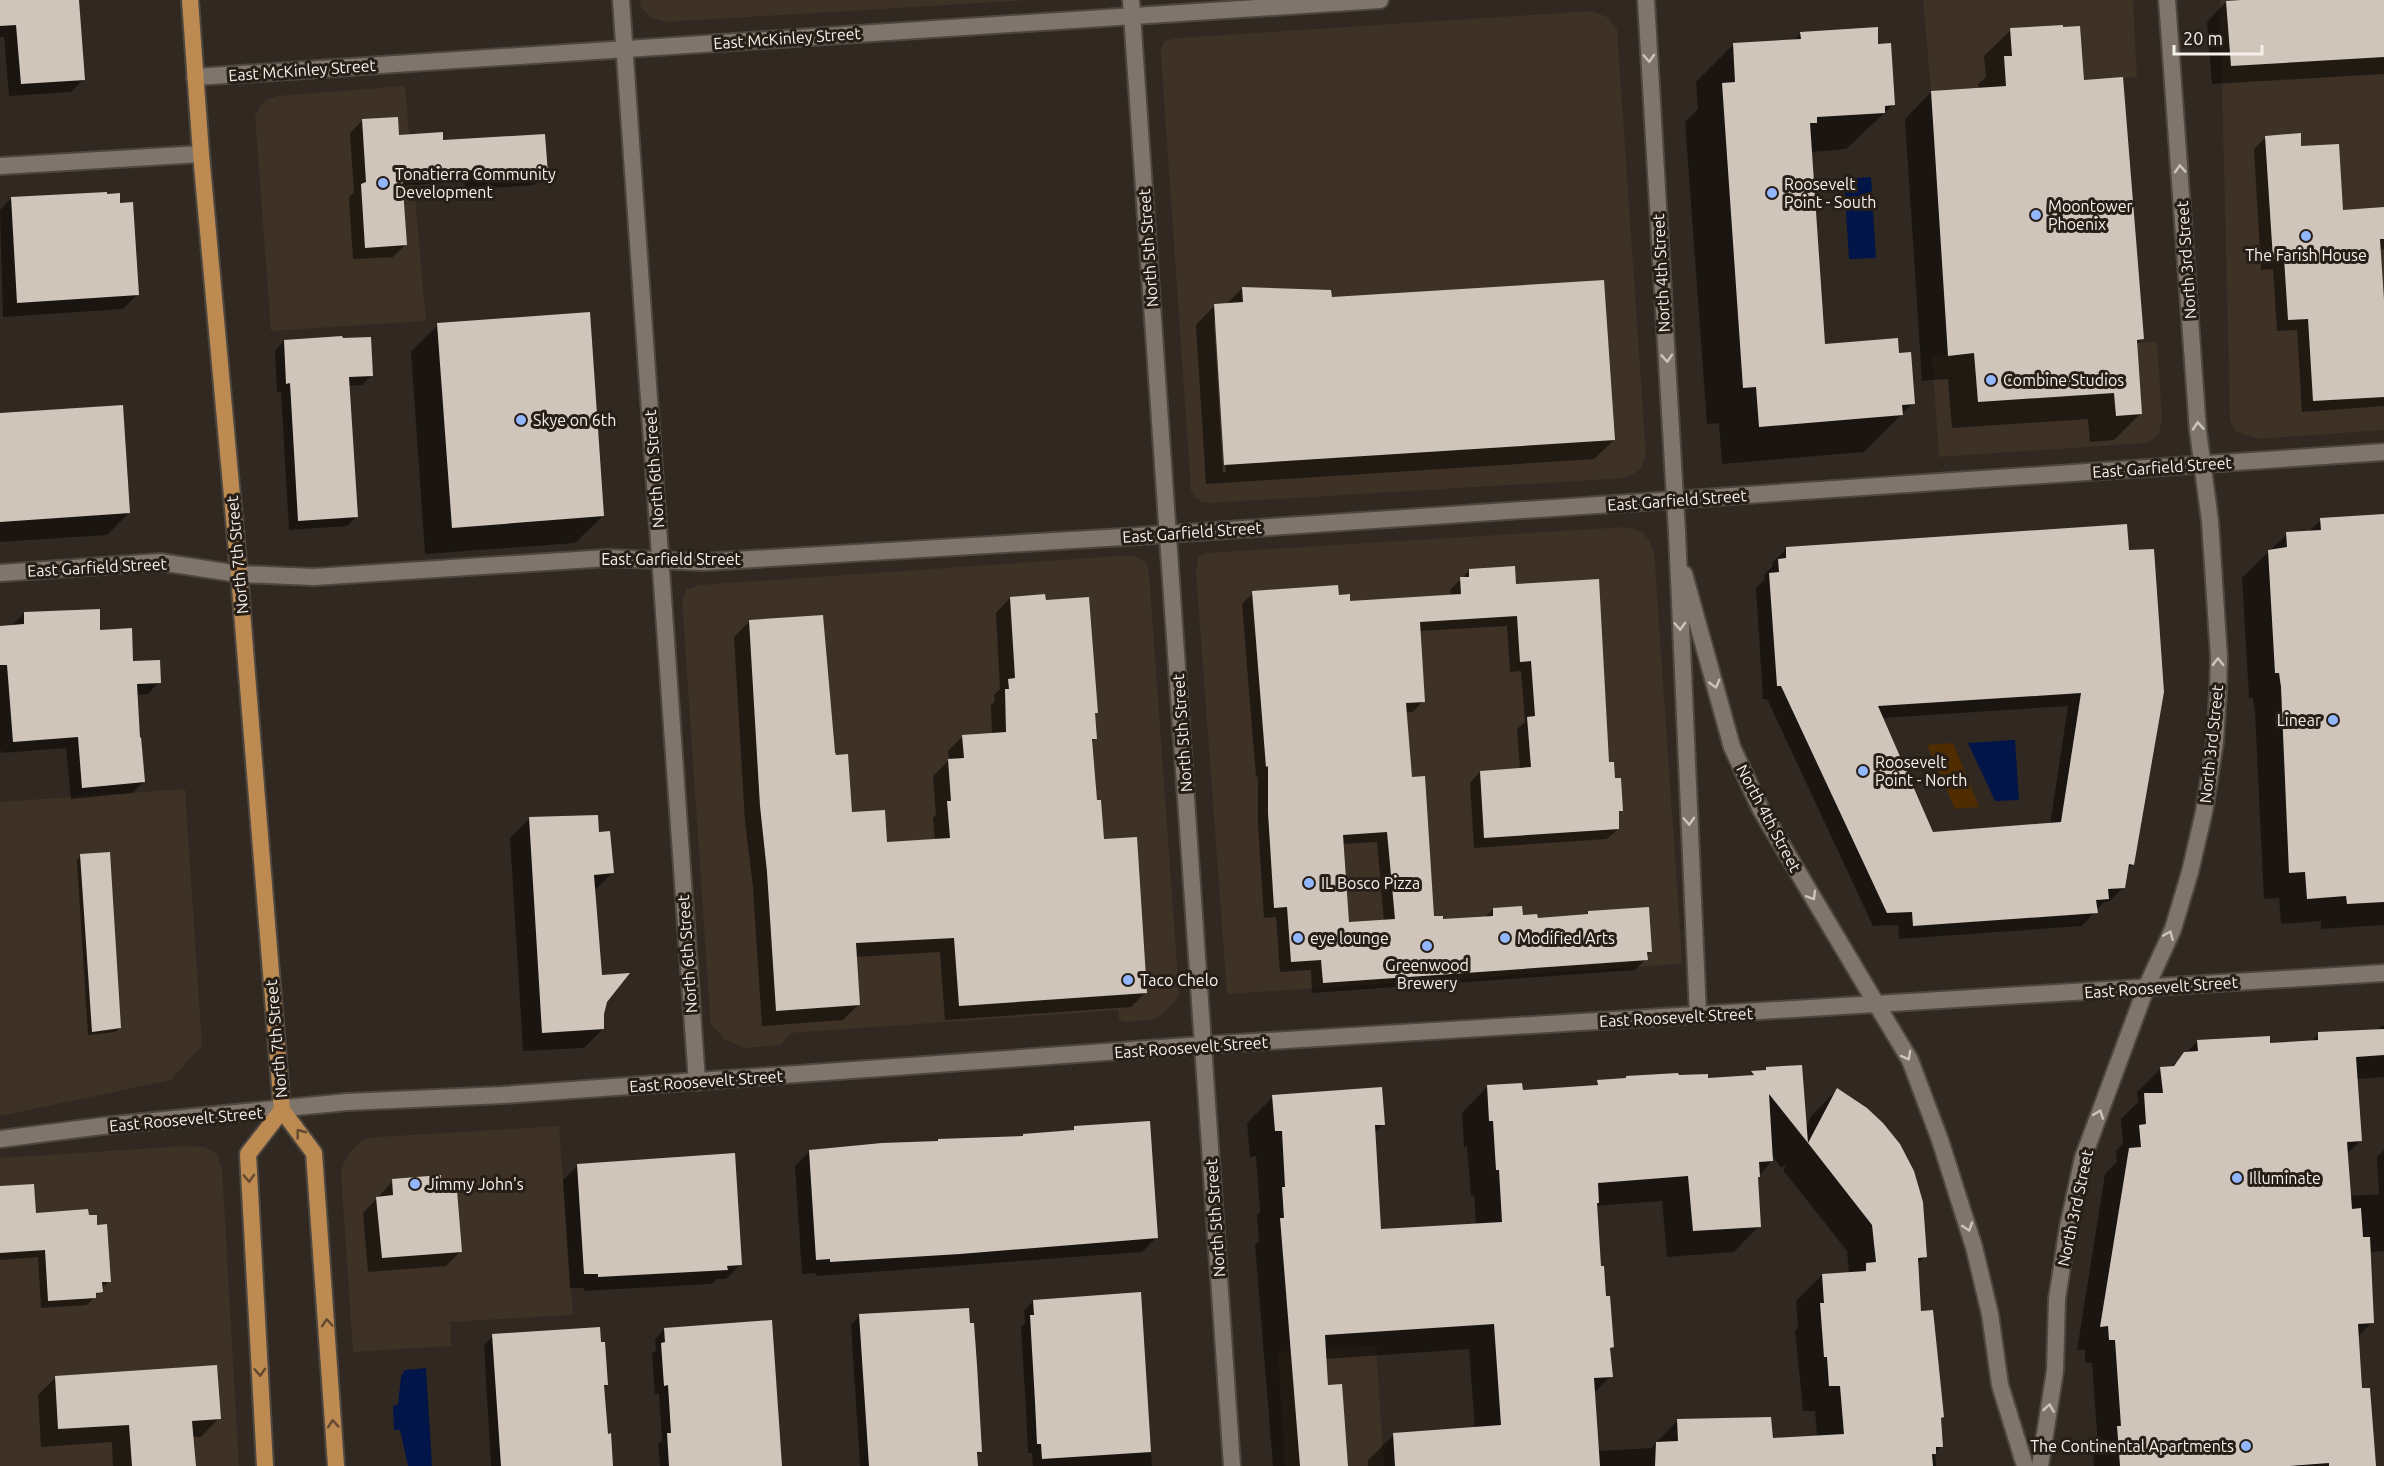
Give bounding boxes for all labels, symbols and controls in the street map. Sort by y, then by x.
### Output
scale bar [2174,18,2262,56]
street label: East McKinley Street [713,24,862,52]
text: 20 m [2183,28,2223,48]
one-way arrow [1643,54,1656,63]
street label: East McKinley Street [228,56,377,84]
one-way arrow [2174,164,2187,173]
place label: Tonatierra Community Development [395,165,556,201]
place label: Roosevelt Point - South [1784,175,1876,211]
marker: Tonatierra Community Development [376,176,390,190]
marker: Roosevelt Point - South [1765,186,1779,200]
street label: North 5th Street [1135,187,1161,308]
place label: Moontower Phoenix [2048,197,2133,233]
street label: North 3rd Street [2173,199,2199,320]
marker: Moontower Phoenix [2029,208,2043,222]
street label: North 4th Street [1649,213,1673,333]
marker: The Farish House [2299,229,2313,243]
place label: The Farish House [2245,246,2367,264]
one-way arrow [1660,353,1673,362]
place label: Combine Studios [2003,371,2124,389]
marker: Combine Studios [1984,373,1998,387]
street label: North 6th Street [641,408,667,529]
place label: Skye on 6th [533,411,616,429]
marker: Skye on 6th [514,413,528,427]
one-way arrow [2192,421,2205,430]
street label: East Garfield Street [2092,453,2233,481]
street label: East Garfield Street [1607,486,1748,514]
street label: North 7th Street [223,494,251,615]
street label: East Garfield Street [1122,518,1263,546]
street label: East Garfield Street [601,550,742,568]
street label: East Garfield Street [27,554,168,580]
one-way arrow [1674,622,1687,631]
one-way arrow [2212,657,2225,666]
street label: North 5th Street [1169,672,1195,793]
one-way arrow [1708,679,1721,689]
street label: North 3rd Street [2196,683,2226,804]
place label: Linear [2277,711,2321,729]
marker: Linear [2326,713,2340,727]
place label: Roosevelt Point - North [1875,753,1967,789]
street label: North 4th Street [1733,761,1805,875]
marker: Roosevelt Point - North [1856,764,1870,778]
one-way arrow [1683,817,1696,826]
place label: IL Bosco Pizza [1321,874,1420,892]
marker: IL Bosco Pizza [1302,876,1316,890]
one-way arrow [1805,890,1817,900]
street label: North 6th Street [674,893,700,1014]
place label: eye lounge [1310,929,1389,947]
place label: Modified Arts [1517,929,1615,947]
one-way arrow [2162,930,2174,941]
marker: eye lounge [1291,931,1305,945]
marker: Modified Arts [1498,931,1512,945]
marker: Greenwood Brewery [1420,939,1434,953]
place label: Greenwood Brewery [1385,956,1469,992]
place label: Taco Chelo [1140,971,1218,989]
marker: Taco Chelo [1121,973,1135,987]
street label: East Roosevelt Street [2084,973,2239,1001]
street label: North 7th Street [262,978,290,1099]
street label: East Roosevelt Street [1599,1004,1754,1030]
street label: East Roosevelt Street [1114,1033,1269,1061]
one-way arrow [1900,1050,1911,1060]
street label: East Roosevelt Street [629,1067,784,1095]
street label: East Roosevelt Street [109,1103,264,1135]
one-way arrow [2091,1109,2104,1120]
one-way arrow [296,1129,307,1140]
street label: North 3rd Street [2054,1147,2096,1268]
street label: North 5th Street [1202,1157,1228,1278]
place label: Illuminate [2249,1169,2321,1187]
marker: Illuminate [2230,1171,2244,1185]
one-way arrow [243,1173,256,1182]
place label: Jimmy John's [427,1175,524,1193]
marker: Jimmy John's [408,1177,422,1191]
one-way arrow [1961,1221,1973,1232]
one-way arrow [320,1318,333,1327]
one-way arrow [254,1368,267,1377]
one-way arrow [2042,1404,2055,1414]
one-way arrow [327,1419,340,1428]
place label: The Continental Apartments [2030,1437,2234,1455]
marker: The Continental Apartments [2239,1439,2253,1453]

